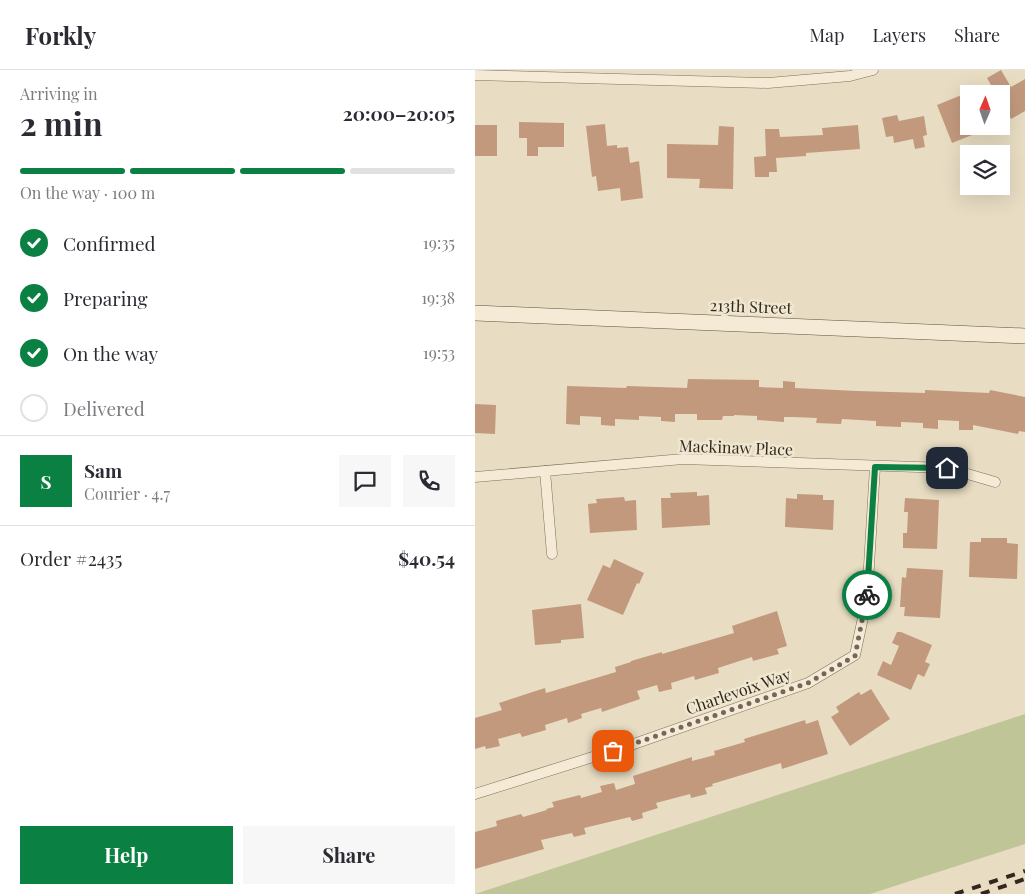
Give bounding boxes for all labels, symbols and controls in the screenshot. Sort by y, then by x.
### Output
text: Forkly [25,19,96,51]
text: Map [809,23,844,47]
text: Layers [872,23,926,47]
text: Share [954,23,1000,47]
text: Arriving in [20,83,98,104]
north arrow [960,85,1010,135]
map controls [960,85,1010,195]
text: 20:00–20:05 [343,100,455,126]
text: 2 min [20,101,103,144]
button: layers [960,145,1010,195]
text: On the way · 100 m [20,182,155,203]
icon: check [20,229,48,257]
text: Confirmed [63,230,156,256]
text: 19:35 [423,232,455,253]
icon: check [20,284,48,312]
text: Preparing [63,285,148,311]
text: 19:38 [421,287,455,308]
street label: 213th Street [709,294,793,318]
icon: check [20,339,48,367]
text: On the way [63,340,158,366]
text: 19:53 [423,342,455,363]
text: Delivered [63,395,145,421]
street label: Mackinaw Place [679,435,793,459]
pin [926,447,968,489]
icon: home [933,454,961,482]
button: chat [339,455,391,507]
button: phone [403,455,455,507]
text: Sam [84,457,122,483]
text: S [40,468,52,494]
text: Courier · 4.7 [84,483,170,504]
text: Order #2435 [20,545,122,571]
text: $40.54 [398,545,455,571]
courier [842,570,892,620]
icon: bike [853,581,881,609]
street label: Charlevoix Way [683,663,793,719]
pin [592,730,634,772]
icon: bag [599,737,627,765]
button: Help [20,826,233,884]
button: Share [243,826,455,884]

